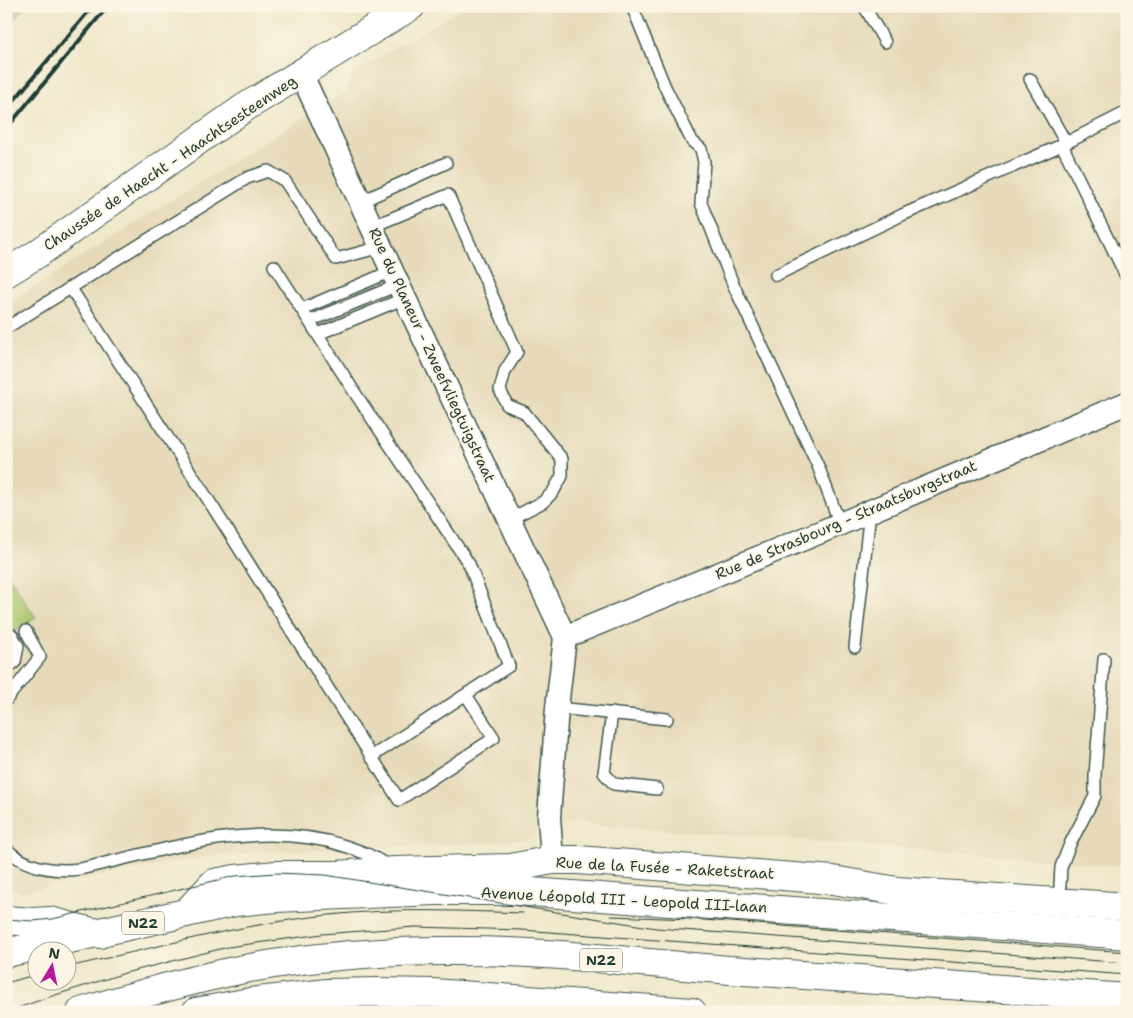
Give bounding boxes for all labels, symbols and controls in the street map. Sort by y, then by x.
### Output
street label: Chaussée de Haecht - Haachtsesteenweg [40,71,300,255]
street label: Rue du Planeur - Zweefvliegtuigstraat [364,224,500,486]
street label: Rue de Strasbourg - Straatsburgstraat [712,456,980,584]
street label: Rue de la Fusée - Raketstraat [555,852,775,884]
street label: Avenue Léopold III - Leopold III-laan [480,883,768,917]
road number: N22 [122,911,164,934]
north arrow [28,940,78,990]
text: N [47,943,61,963]
road number: N22 [580,948,622,972]

